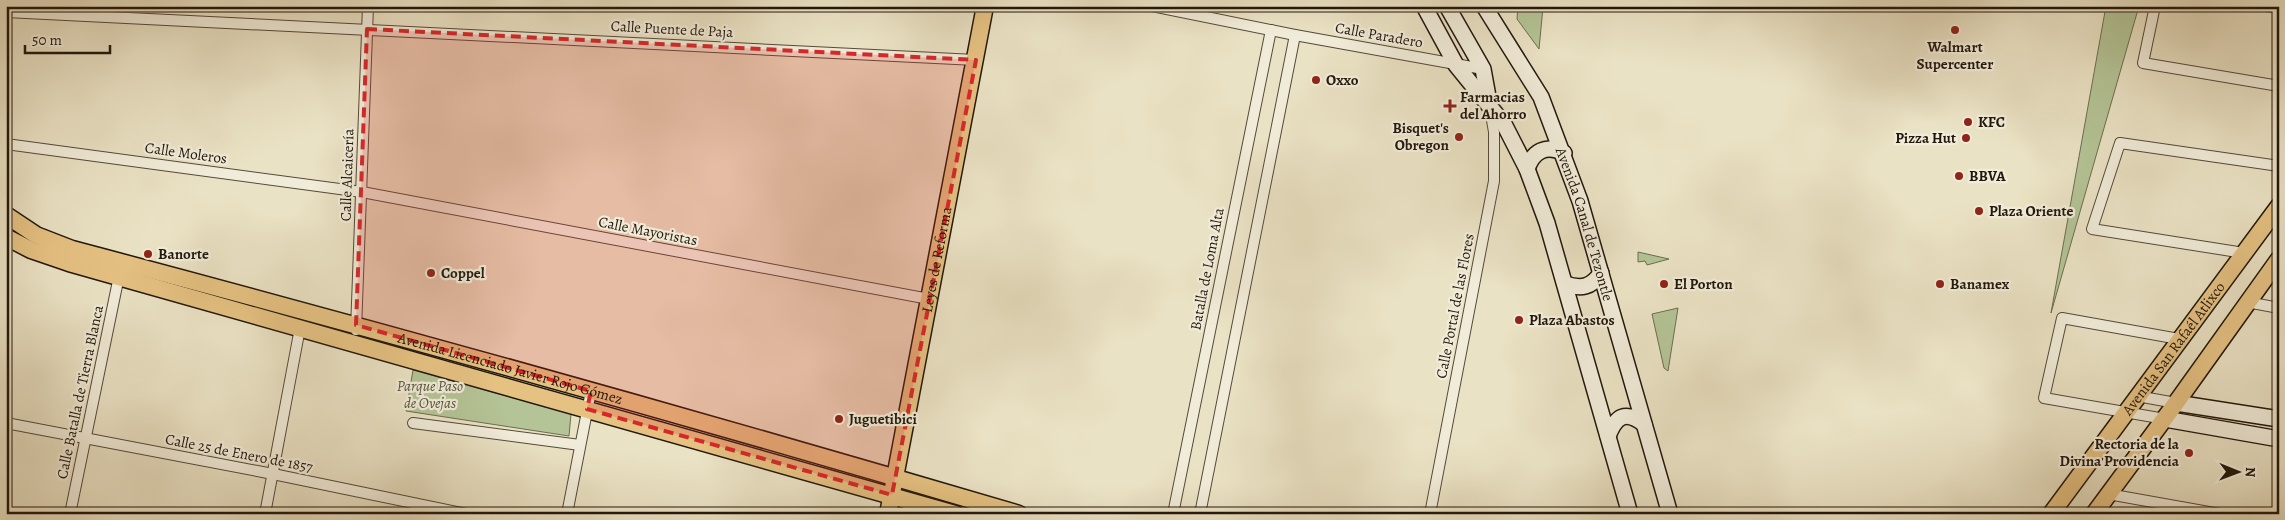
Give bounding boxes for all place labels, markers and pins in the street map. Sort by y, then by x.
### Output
marker: Walmart Supercenter [1949,24,1961,36]
place label: Walmart Supercenter [1917,37,1993,74]
place label: Oxxo [1326,70,1359,90]
marker: Oxxo [1310,74,1322,86]
place label: Farmacias del Ahorro [1460,87,1527,124]
marker: Farmacias del Ahorro [1444,100,1456,112]
place label: KFC [1978,112,2005,132]
marker: KFC [1962,116,1974,128]
place label: Bisquet's Obregon [1393,118,1450,155]
place label: Pizza Hut [1895,128,1956,148]
marker: Bisquet's Obregon [1453,131,1465,143]
marker: Pizza Hut [1960,132,1972,144]
place label: BBVA [1969,166,2006,186]
marker: BBVA [1953,170,1965,182]
place label: Plaza Oriente [1989,201,2073,221]
marker: Plaza Oriente [1973,205,1985,217]
place label: Banorte [158,244,209,264]
marker: Banorte [142,248,154,260]
place label: Coppel [441,263,485,283]
marker: Coppel [425,267,437,279]
place label: El Porton [1674,274,1733,294]
place label: Banamex [1950,274,2010,294]
marker: El Porton [1658,278,1670,290]
marker: Banamex [1934,278,1946,290]
place label: Plaza Abastos [1529,310,1615,330]
marker: Plaza Abastos [1513,314,1525,326]
place label: Juguetibici [849,409,918,429]
marker: Juguetibici [833,413,845,425]
place label: Rectoria de la Divina Providencia [2060,434,2180,471]
marker: Rectoria de la Divina Providencia [2183,447,2195,459]

